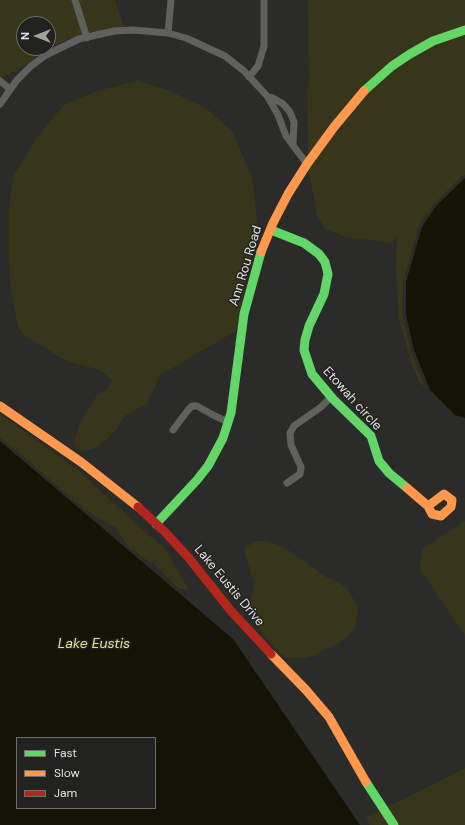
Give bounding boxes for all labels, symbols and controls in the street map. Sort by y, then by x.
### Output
north arrow [16,16,56,56]
text: N [18,32,32,40]
street label: Ann Rou Road [226,224,266,308]
street label: Etowah circle [319,364,385,434]
street label: Lake Eustis Drive [191,542,267,630]
water label: Lake Eustis [58,636,130,652]
legend [16,737,156,809]
text: Fast [54,745,77,761]
text: Slow [54,765,80,781]
text: Jam [54,785,77,801]

